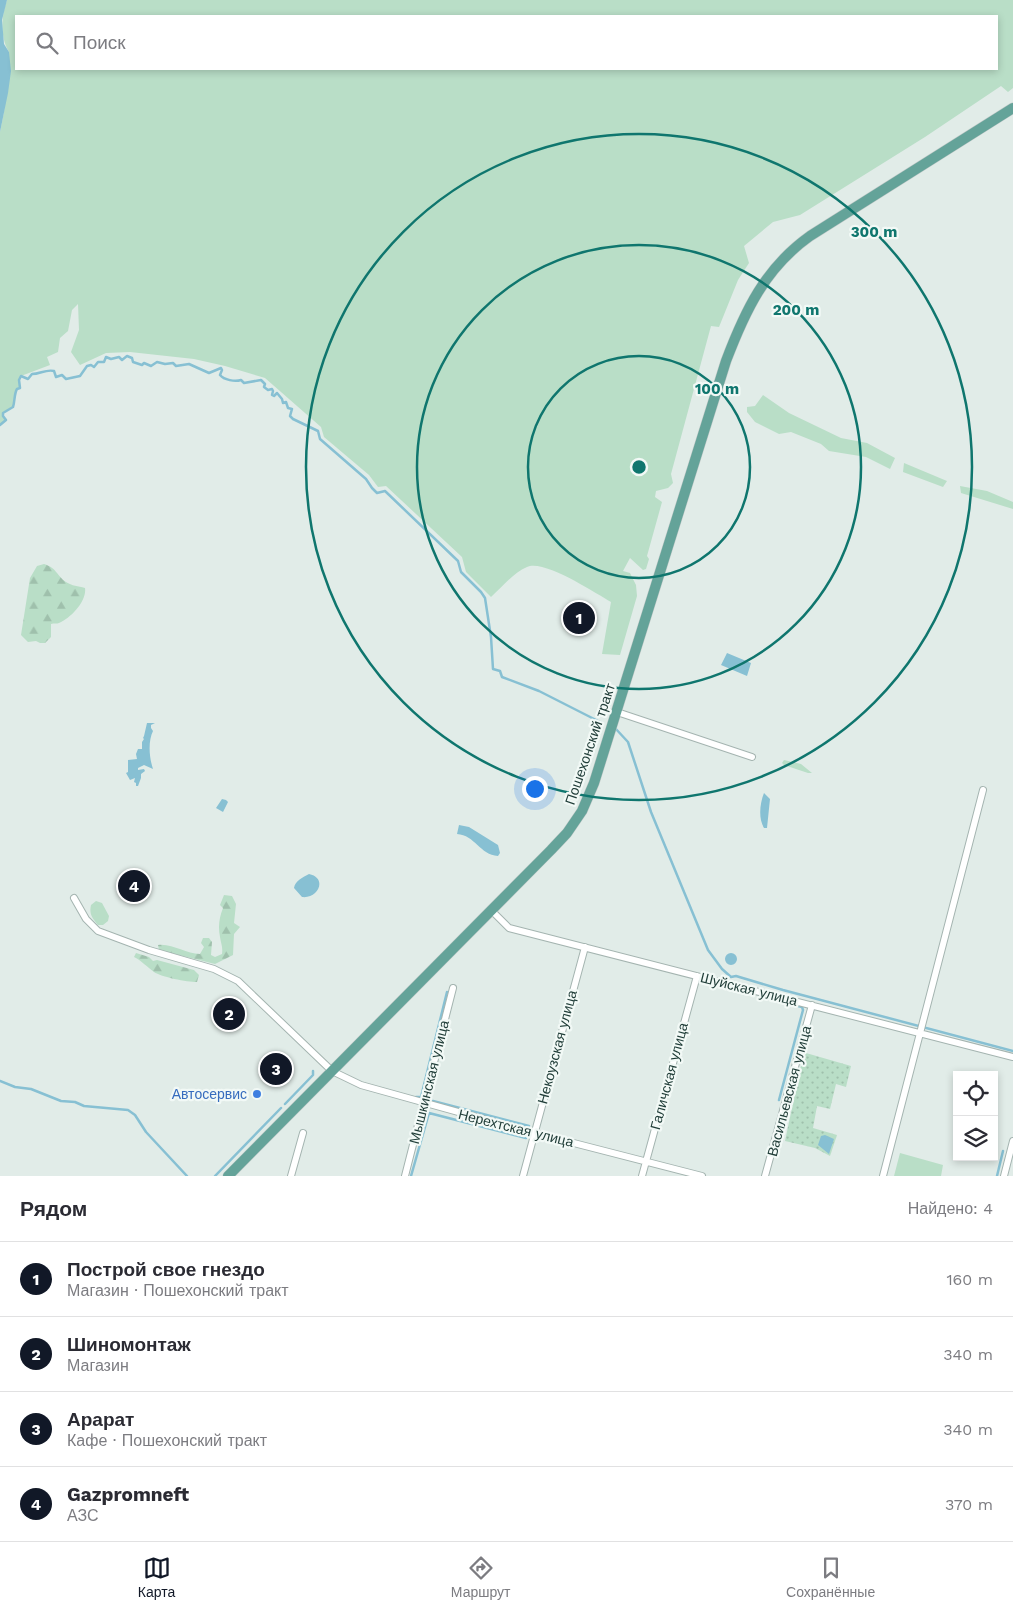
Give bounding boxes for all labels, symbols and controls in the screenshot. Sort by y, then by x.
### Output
search box [15,15,998,70]
icon: search [33,29,61,57]
text: Поиск [73,31,126,54]
text: 300 m [851,223,897,241]
text: 200 m [773,301,819,319]
text: 100 m [695,380,739,398]
centre of rings [630,458,648,476]
pin: 1 [563,599,595,637]
street label: Пошехонский тракт [562,681,618,807]
your location [522,776,548,802]
pin: 4 [118,867,150,905]
street label: Шуйская улица [699,969,800,1009]
street label: Некоузская улица [534,988,580,1106]
pin: 2 [213,995,245,1033]
street label: Мышкинская улица [406,1018,452,1145]
street label: Галичская улица [647,1021,691,1131]
street label: Васильевская улица [764,1024,814,1158]
pin: 3 [260,1050,292,1088]
map controls [953,1071,998,1161]
button: locate [953,1071,998,1116]
place label: Автосервис [172,1086,247,1102]
marker: Автосервис [251,1088,263,1100]
street label: Нерехтская улица [457,1106,576,1150]
button: layers [953,1116,998,1161]
text: Рядом [20,1196,87,1221]
text: Найдено: 4 [908,1199,993,1218]
text: Построй свое гнездо [67,1258,265,1281]
text: 1 [33,1270,39,1289]
text: 160 m [946,1270,993,1289]
text: Магазин · Пошехонский тракт [67,1281,289,1300]
text: Шиномонтаж [67,1333,191,1356]
text: 2 [31,1345,41,1364]
text: 340 m [943,1345,993,1364]
text: Магазин [67,1356,129,1375]
text: Арарат [67,1408,134,1431]
text: 3 [31,1420,41,1439]
text: 340 m [943,1420,993,1439]
text: Кафе · Пошехонский тракт [67,1431,267,1450]
text: Gazpromneft [67,1483,189,1506]
text: 4 [31,1495,41,1514]
text: 370 m [945,1495,993,1514]
text: АЗС [67,1506,99,1525]
tab: Карта [138,1554,175,1600]
tab: Маршрут [451,1554,510,1600]
tab: Сохранённые [786,1554,875,1600]

